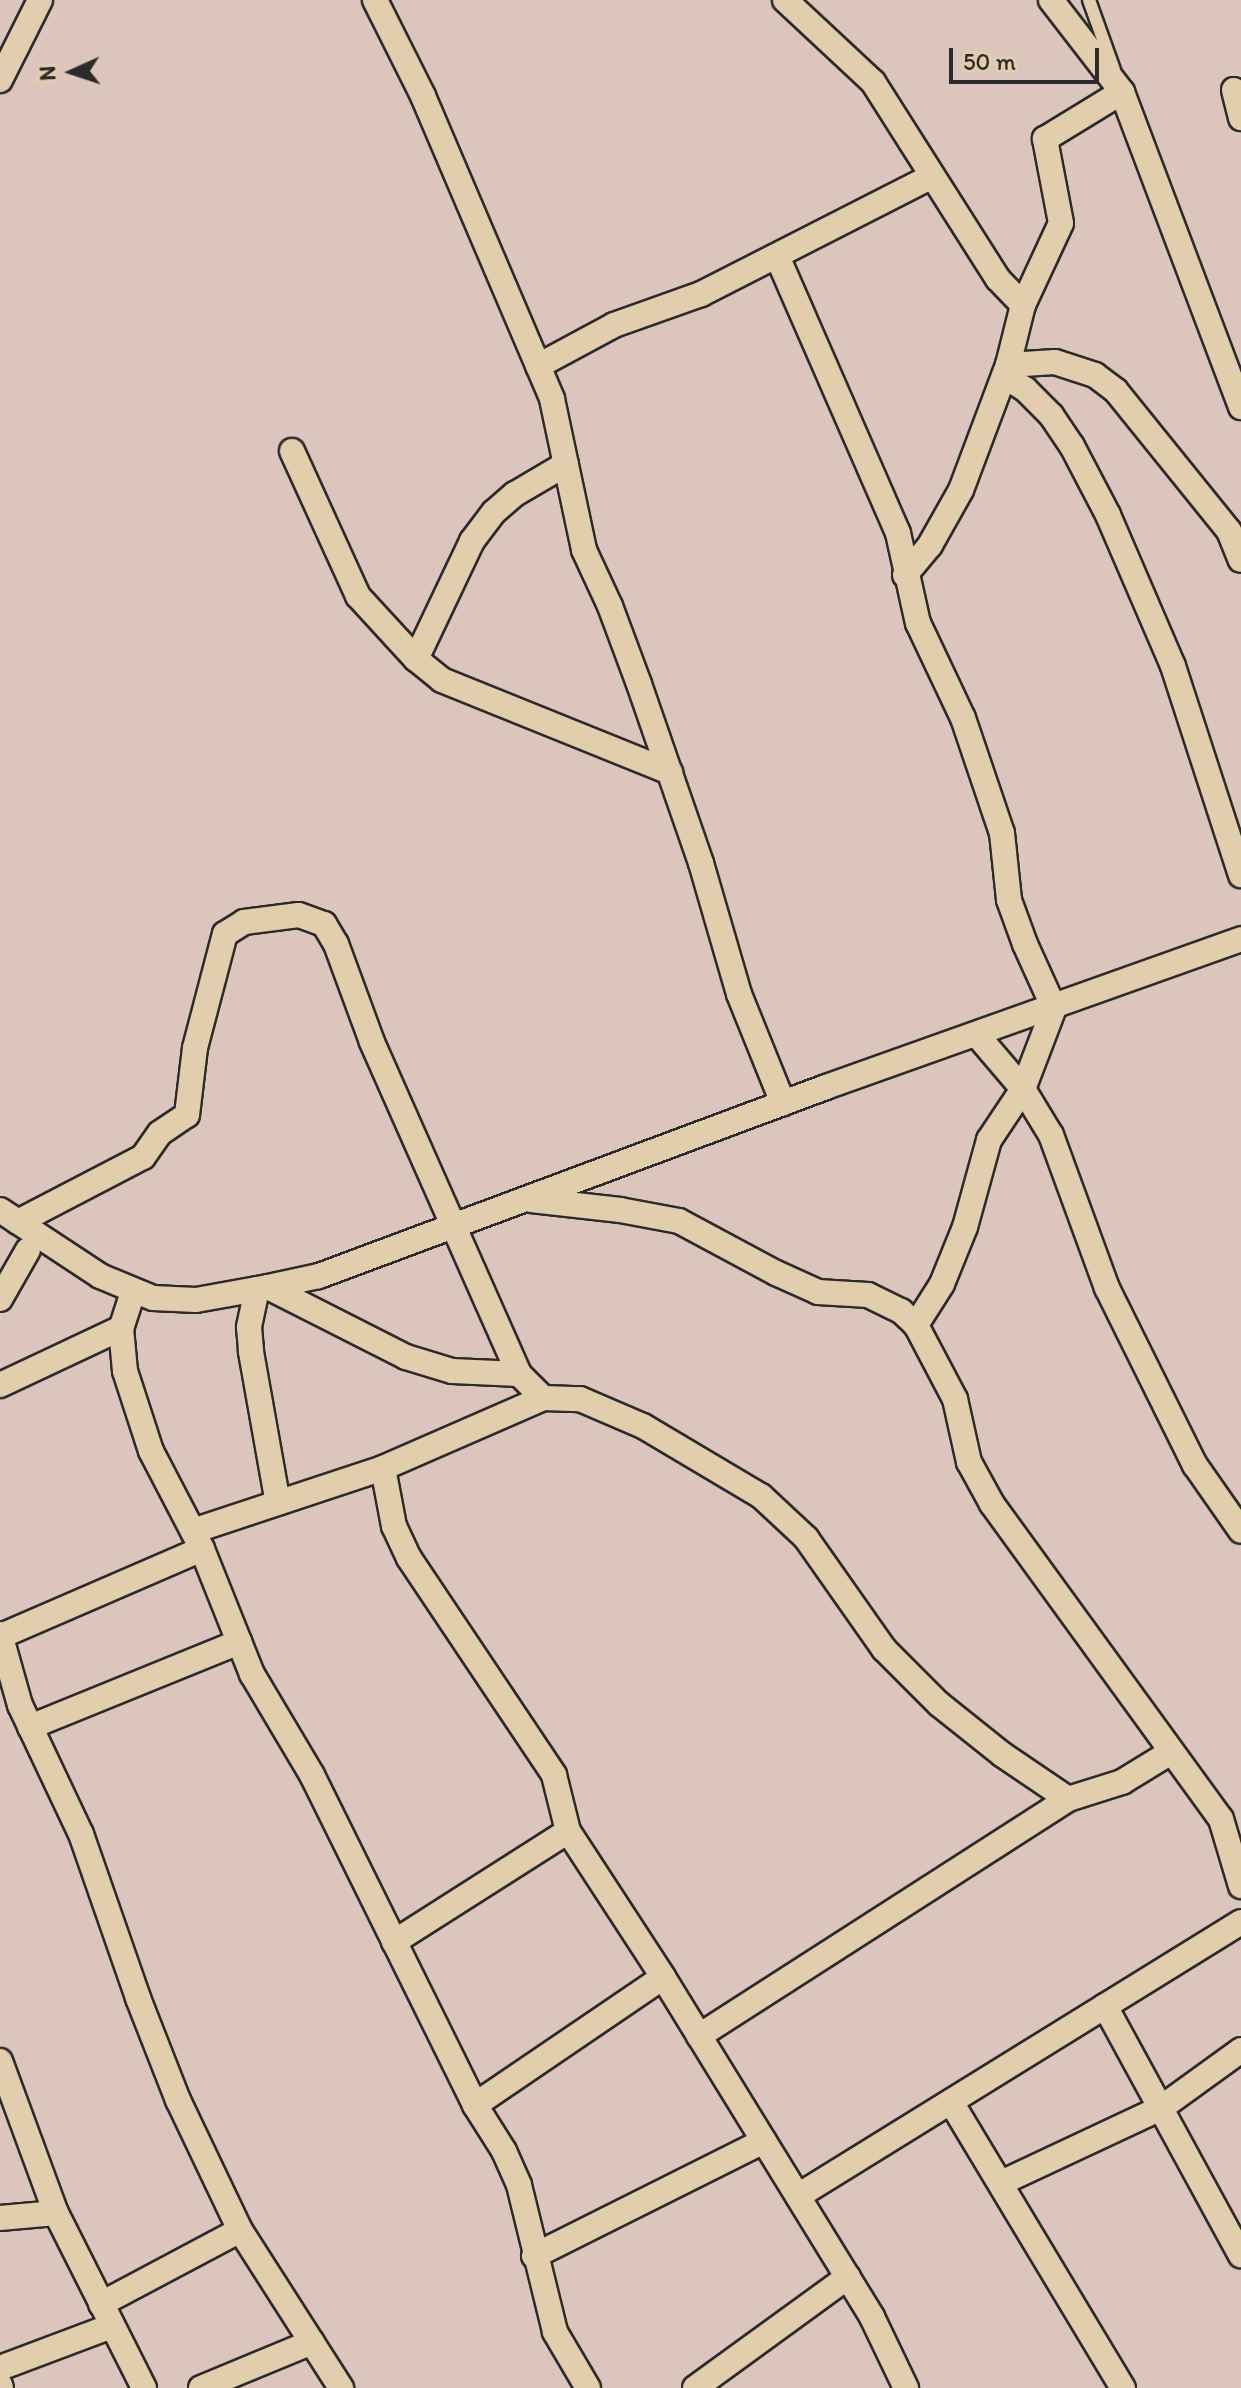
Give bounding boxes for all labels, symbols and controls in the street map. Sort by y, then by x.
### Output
north arrow [32,32,112,112]
scale bar [953,32,1103,82]
text: 50 m [963,47,1016,76]
text: N [34,65,61,81]

